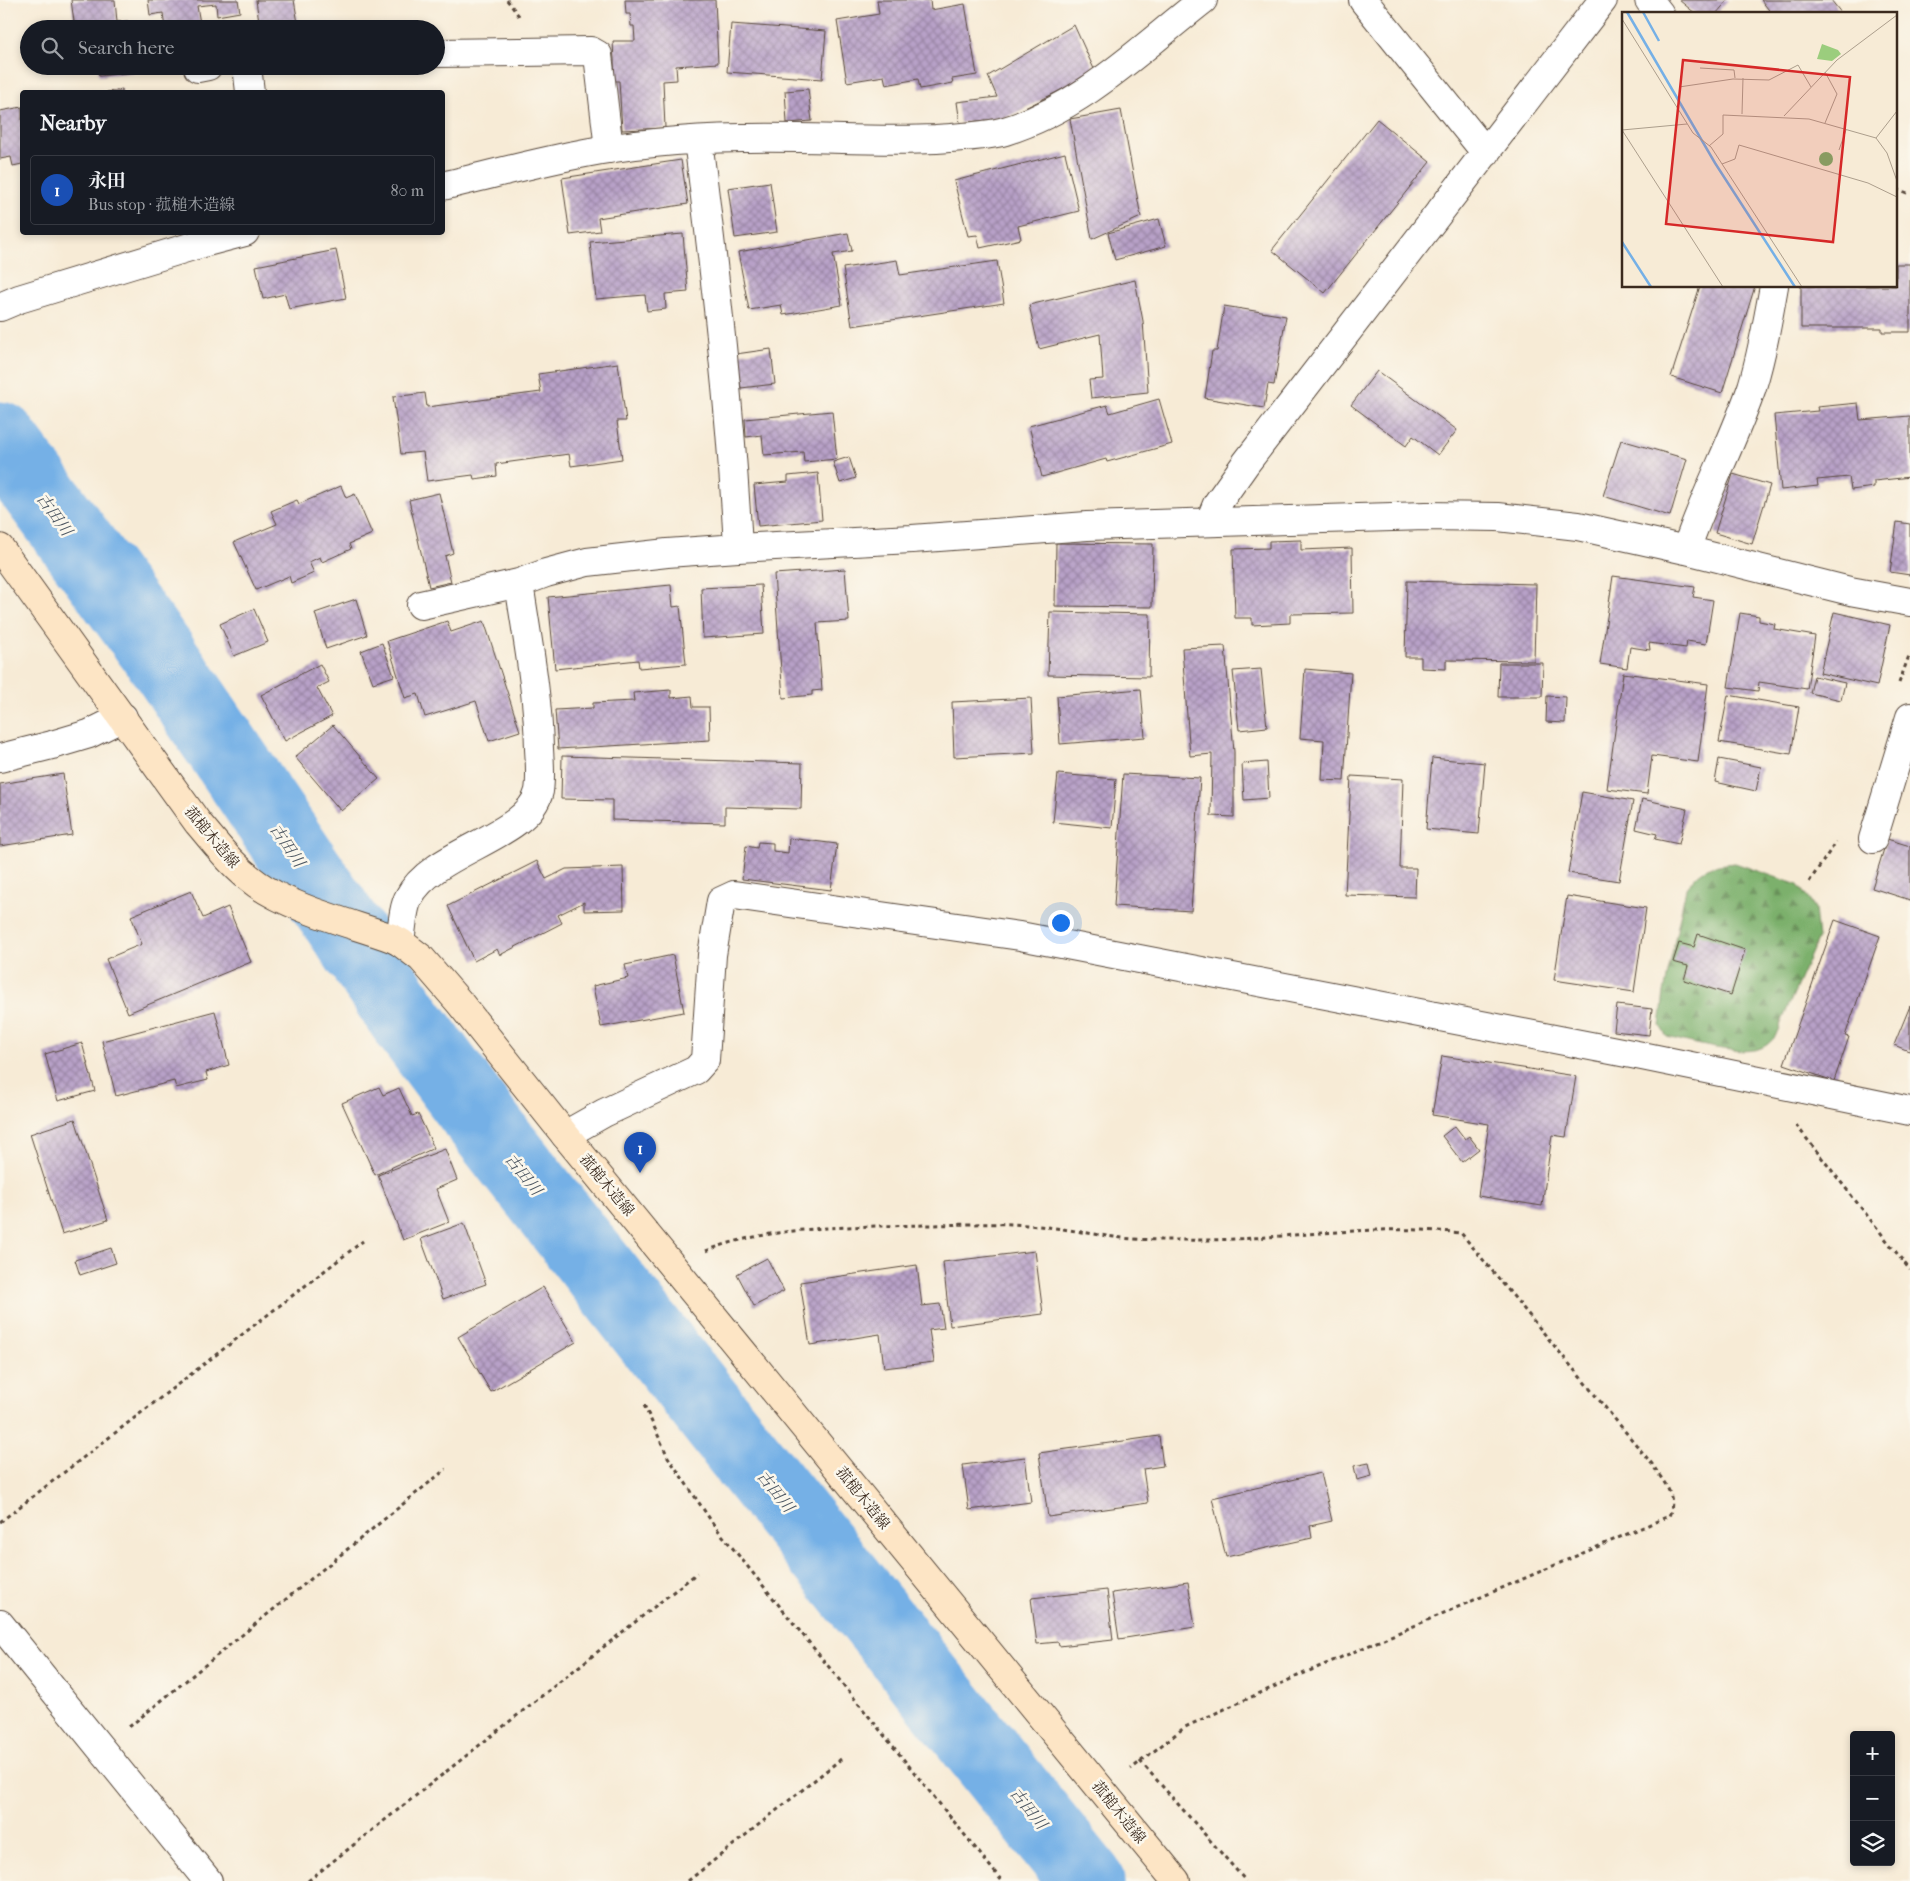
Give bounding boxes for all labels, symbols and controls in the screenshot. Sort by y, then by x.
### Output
inset map [1622,12,1898,288]
search box [20,20,445,75]
icon: search [38,34,66,62]
text: Search here [78,37,174,59]
text: Nearby [40,111,106,135]
text: 永田 [88,170,126,192]
text: 1 [54,181,60,200]
text: 80 m [390,181,424,200]
text: Bus stop · 菰槌木造線 [88,195,235,214]
water label: 古田川 [33,489,78,541]
street label: 菰槌木造線 [181,802,243,872]
water label: 古田川 [266,820,310,872]
your location [1048,910,1074,936]
pin: 1 [624,1132,656,1173]
water label: 古田川 [501,1150,547,1200]
street label: 菰槌木造線 [576,1150,638,1220]
street label: 菰槌木造線 [832,1463,894,1533]
water label: 古田川 [753,1467,799,1517]
map controls [1850,1731,1895,1866]
button: + [1850,1731,1895,1776]
button: − [1850,1776,1895,1821]
street label: 菰槌木造線 [1088,1777,1150,1847]
water label: 古田川 [1006,1784,1052,1834]
button: layers [1850,1821,1895,1866]

